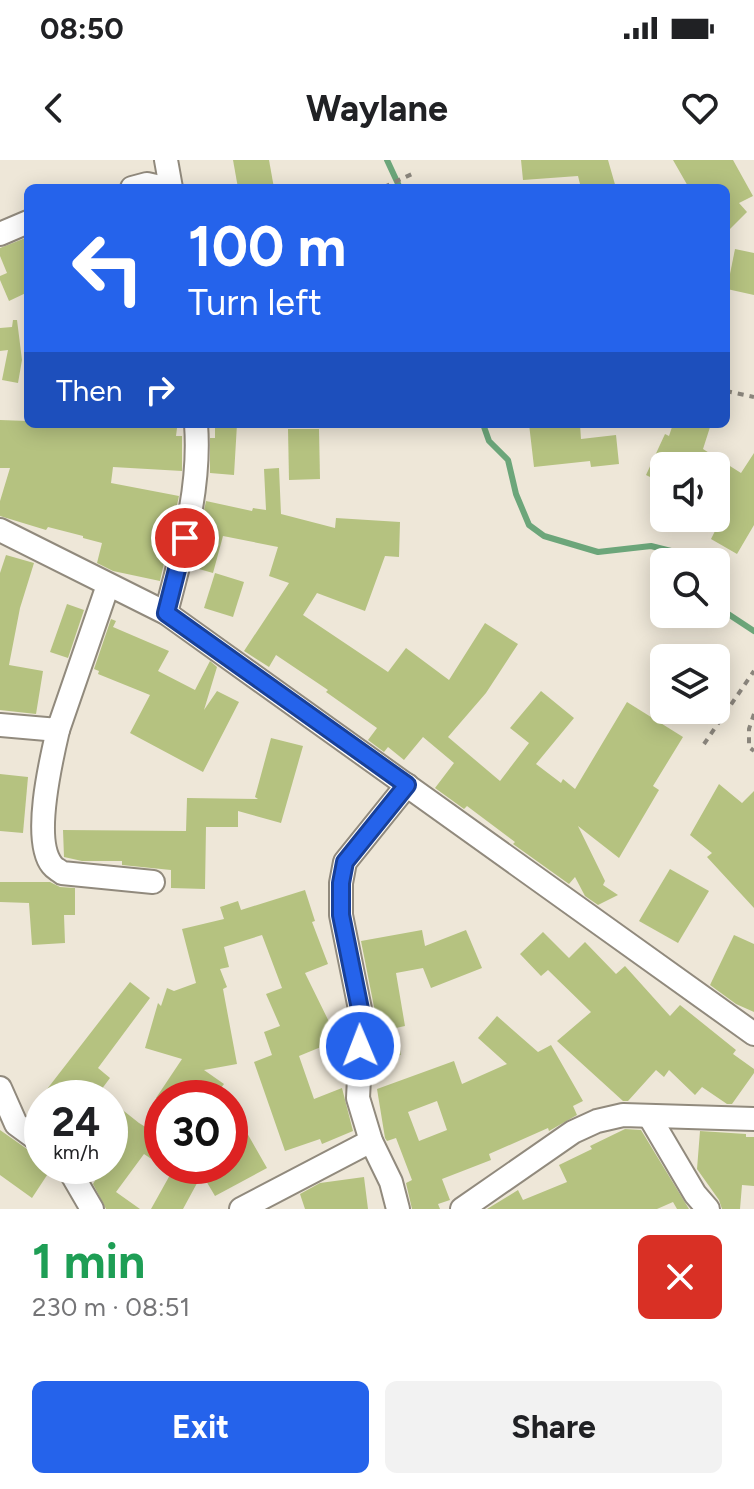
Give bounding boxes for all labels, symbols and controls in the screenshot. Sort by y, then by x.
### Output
text: 08:50 [40,10,124,47]
icon: back [32,86,76,130]
icon: heart [678,86,722,130]
text: Waylane [306,87,448,130]
text: 100 m [188,213,346,280]
icon: left [56,216,160,320]
text: Turn left [188,281,322,324]
icon: right [138,368,182,412]
text: Then [56,372,122,409]
map controls [650,452,730,724]
button: sound [650,452,730,532]
pin [151,504,219,572]
icon: arrive [163,516,207,560]
button: search [650,548,730,628]
button: layers [650,644,730,724]
position arrow [318,1004,402,1088]
speed limit sign: 30 [144,1080,248,1184]
text: 24 [52,1098,100,1146]
text: km/h [53,1140,99,1164]
text: 1 min [32,1232,145,1290]
button: close [638,1235,722,1319]
text: 230 m · 08:51 [32,1291,190,1323]
button: Exit [32,1381,369,1473]
button: Share [385,1381,722,1473]

